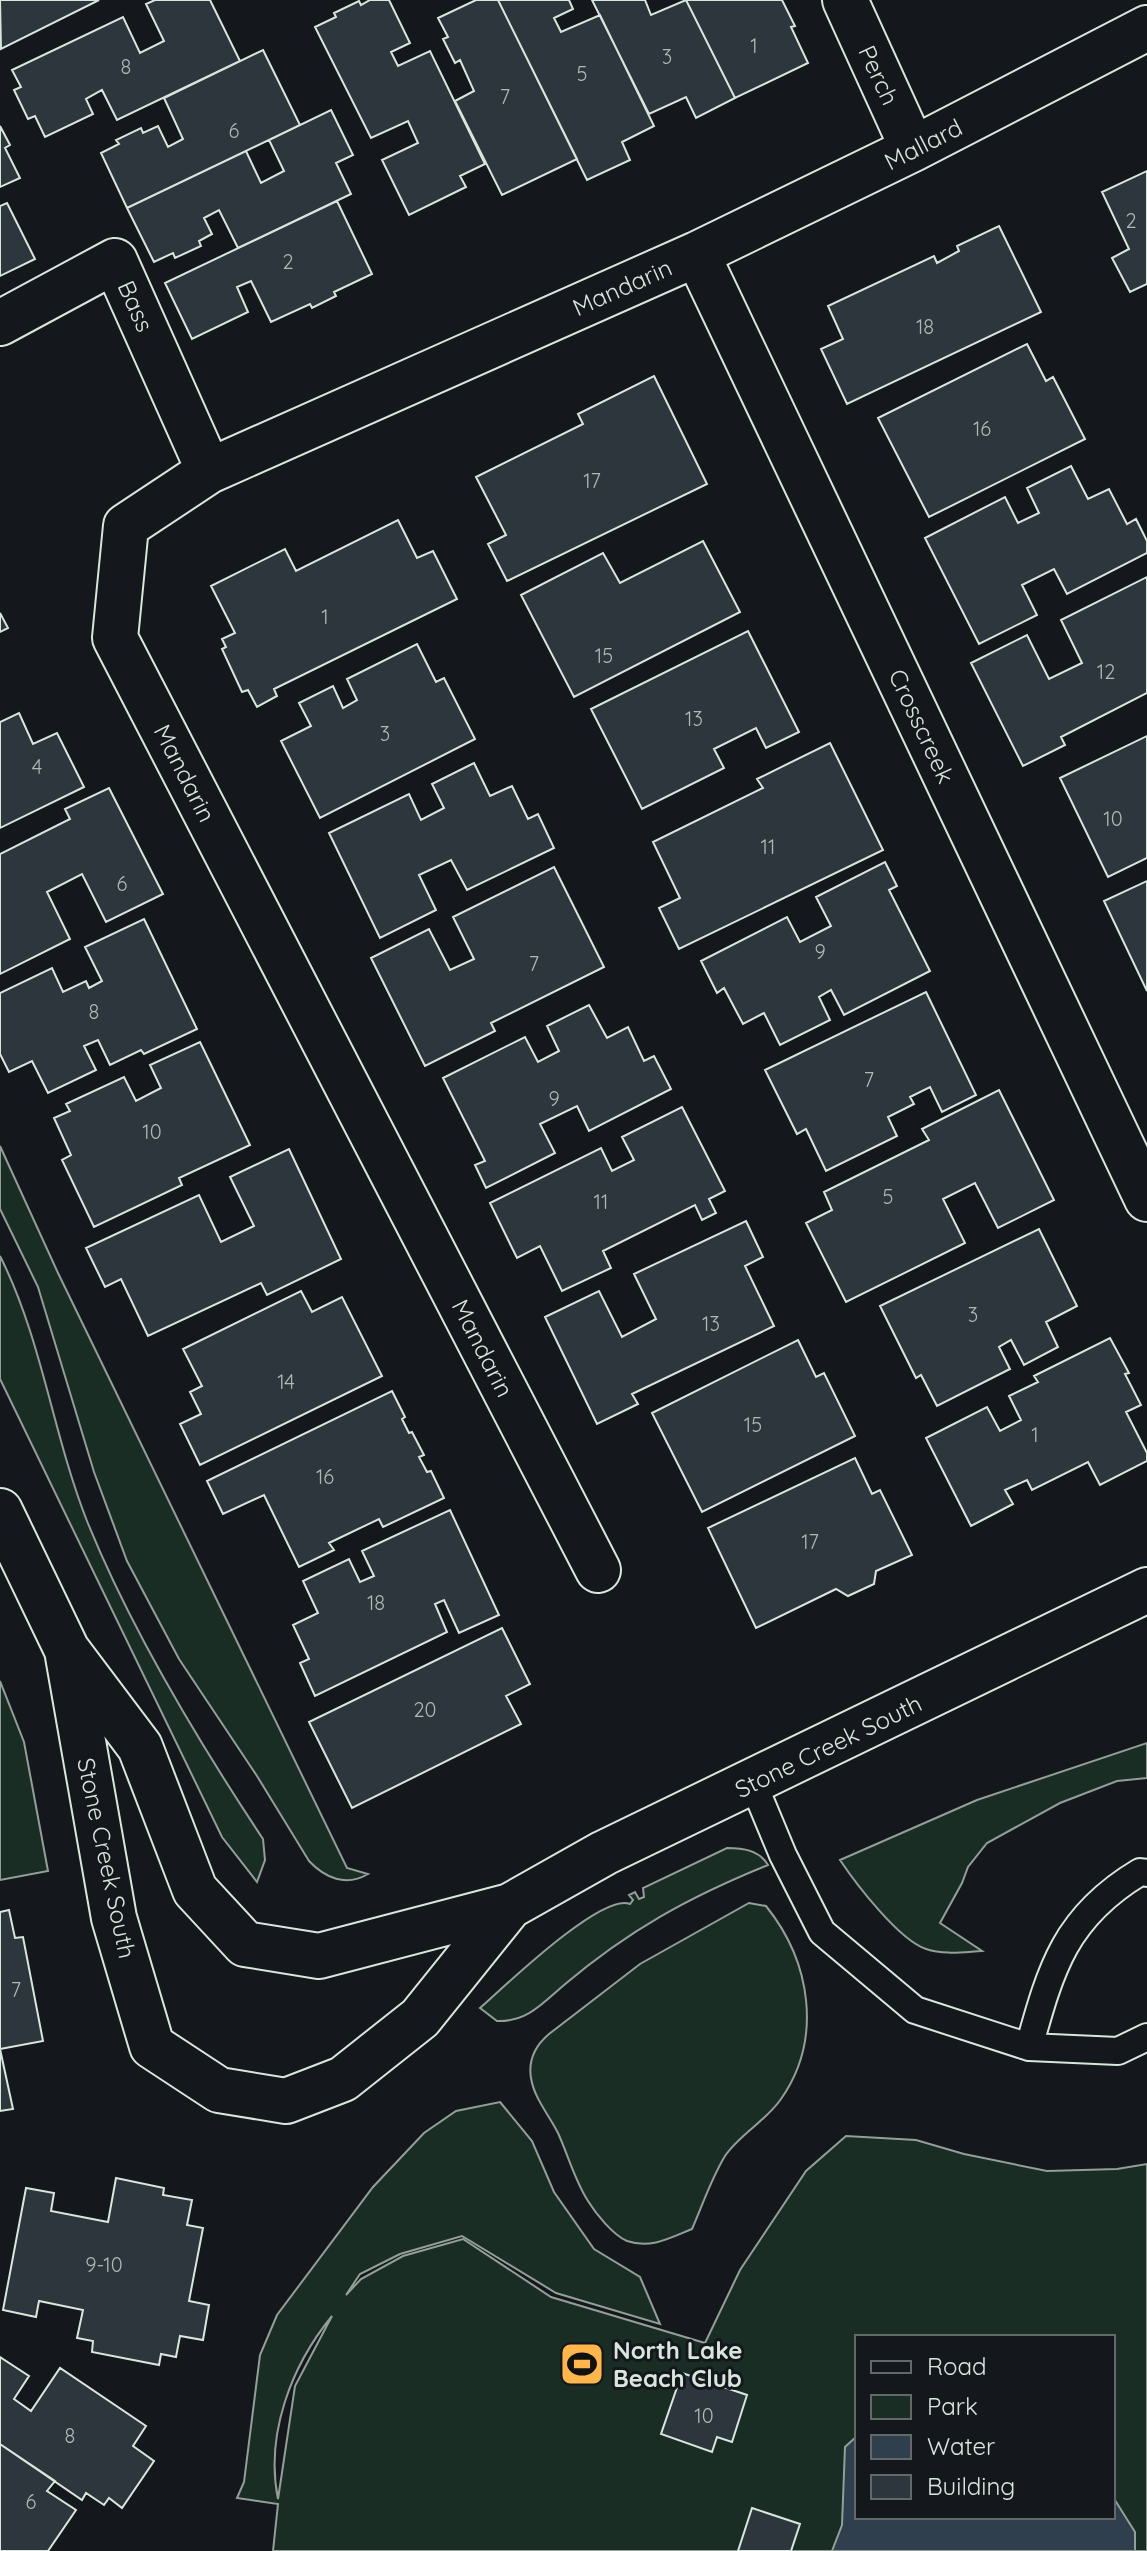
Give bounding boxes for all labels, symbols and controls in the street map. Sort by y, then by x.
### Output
house number: 1 [750,33,758,58]
street label: Perch [852,40,906,110]
house number: 3 [662,44,672,69]
house number: 8 [121,54,131,79]
house number: 5 [577,61,587,86]
house number: 7 [500,84,510,109]
street label: Mallard [879,112,967,176]
house number: 6 [229,118,240,143]
house number: 2 [1125,208,1137,233]
house number: 2 [282,249,294,274]
street label: Mandarin [568,252,676,322]
street label: Bass [112,276,160,336]
house number: 18 [916,314,934,339]
house number: 16 [973,416,991,441]
house number: 17 [583,468,601,493]
house number: 1 [321,604,329,629]
house number: 15 [595,643,613,668]
house number: 12 [1097,659,1115,684]
street label: Crosscreek [883,664,961,788]
house number: 13 [685,706,703,731]
street label: Mandarin [148,719,222,827]
house number: 3 [380,721,390,746]
house number: 4 [32,754,42,779]
house number: 10 [1103,806,1123,831]
house number: 11 [761,834,775,859]
house number: 6 [117,871,128,896]
house number: 9 [814,939,826,964]
house number: 7 [529,951,539,976]
house number: 8 [89,999,99,1024]
house number: 7 [864,1067,874,1092]
house number: 9 [548,1086,560,1111]
house number: 10 [142,1119,162,1144]
house number: 5 [883,1184,893,1209]
house number: 11 [594,1189,608,1214]
street label: Mandarin [446,1294,520,1402]
house number: 3 [968,1302,978,1327]
house number: 13 [702,1311,720,1336]
house number: 14 [277,1369,295,1394]
house number: 15 [744,1412,762,1437]
house number: 1 [1031,1422,1039,1447]
house number: 16 [316,1464,334,1489]
house number: 17 [801,1529,819,1554]
house number: 18 [367,1590,385,1615]
street label: Stone Creek South [730,1688,926,1804]
house number: 20 [414,1697,436,1722]
street label: Stone Creek South [71,1755,143,1961]
house number: 7 [11,1977,21,2002]
house number: 9-10 [85,2252,123,2277]
place label: North Lake Beach Club [613,2335,742,2393]
legend [855,2335,1115,2519]
sports icon: North Lake Beach Club [558,2340,606,2388]
text: Road [927,2351,987,2381]
text: Park [927,2391,978,2421]
house number: 10 [694,2403,714,2428]
house number: 8 [65,2423,75,2448]
text: Water [927,2431,995,2461]
text: Building [927,2471,1015,2501]
house number: 6 [26,2489,37,2514]

